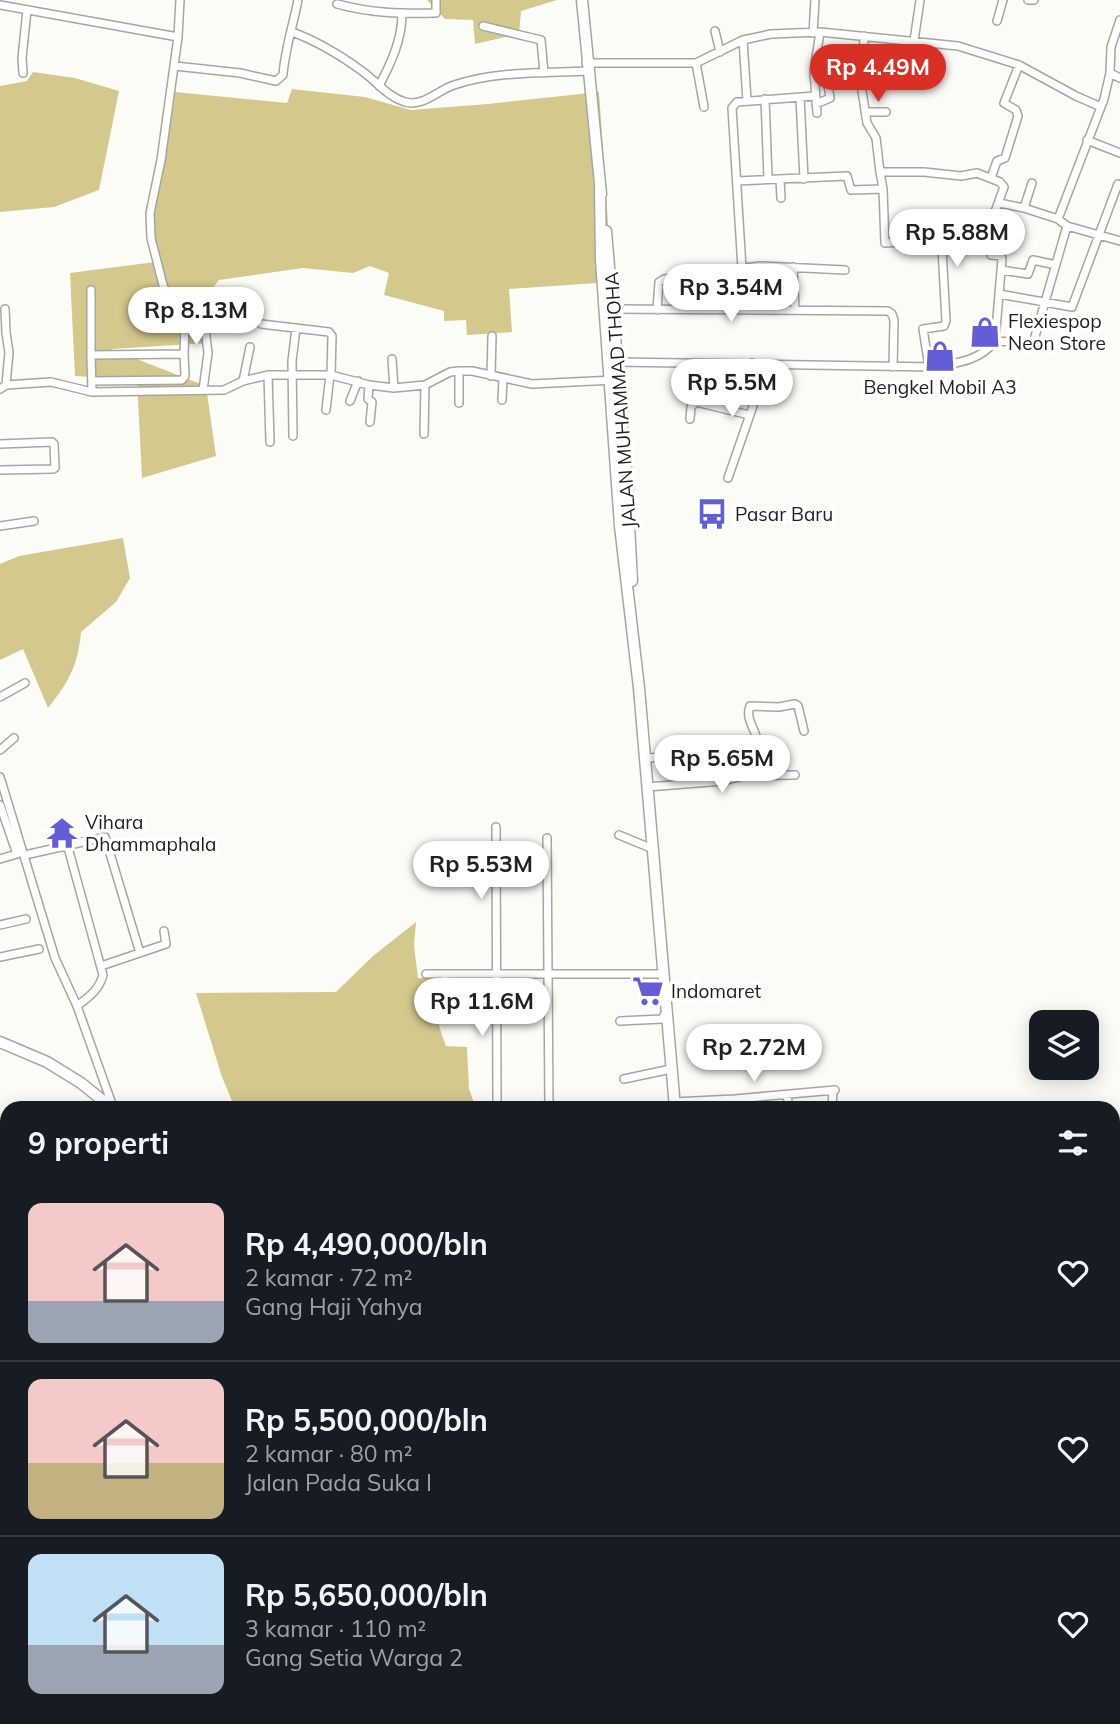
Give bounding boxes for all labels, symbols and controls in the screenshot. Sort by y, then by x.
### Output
pin: Rp 4.49M [806,44,950,104]
text: Rp 4.49M [826,52,930,81]
pin: Rp 5.88M [885,210,1029,269]
text: Rp 5.88M [905,217,1009,246]
pin: Rp 3.54M [659,264,803,324]
street label: JALAN MUHAMMAD THOHA [599,271,641,529]
text: Rp 3.54M [679,272,783,301]
pin: Rp 8.13M [124,288,268,347]
text: Rp 8.13M [144,295,248,324]
place label: Flexiespop Neon Store [1008,309,1106,355]
shop icon: Flexiespop Neon Store [968,315,1002,349]
shop icon: Bengkel Mobil A3 [923,339,957,373]
pin: Rp 5.5M [667,360,797,419]
text: Rp 5.5M [687,367,777,396]
place label: Bengkel Mobil A3 [863,375,1017,399]
bus stop icon: Pasar Baru [695,497,729,531]
place label: Pasar Baru [735,502,833,526]
pin: Rp 5.65M [650,736,794,795]
text: Rp 5.65M [670,743,774,772]
place label: Vihara Dhammaphala [85,810,216,856]
temple icon: Vihara Dhammaphala [45,816,79,850]
pin: Rp 5.53M [409,842,553,901]
text: Rp 5.53M [429,849,533,878]
supermarket icon: Indomaret [631,974,665,1008]
pin: Rp 11.6M [410,978,554,1038]
place label: Indomaret [671,979,761,1003]
text: Rp 11.6M [430,986,534,1015]
map controls [1029,1010,1099,1080]
button: layers [1029,1010,1099,1080]
pin: Rp 2.72M [682,1024,826,1084]
text: Rp 2.72M [702,1032,806,1061]
text: 9 properti [28,1124,169,1162]
icon: filters [1054,1124,1092,1162]
text: Rp 4,490,000/bln [245,1225,488,1263]
icon: home [84,1231,168,1315]
icon: heart [1054,1254,1092,1292]
text: 2 kamar · 72 m² [245,1263,413,1292]
text: Gang Haji Yahya [245,1292,422,1321]
text: Rp 5,500,000/bln [245,1401,488,1439]
icon: home [84,1407,168,1491]
icon: heart [1054,1430,1092,1468]
text: 2 kamar · 80 m² [245,1439,413,1468]
text: Jalan Pada Suka I [245,1468,432,1497]
text: Rp 5,650,000/bln [245,1576,488,1614]
icon: home [84,1582,168,1666]
icon: heart [1054,1605,1092,1643]
text: 3 kamar · 110 m² [245,1614,426,1643]
text: Gang Setia Warga 2 [245,1643,463,1672]

